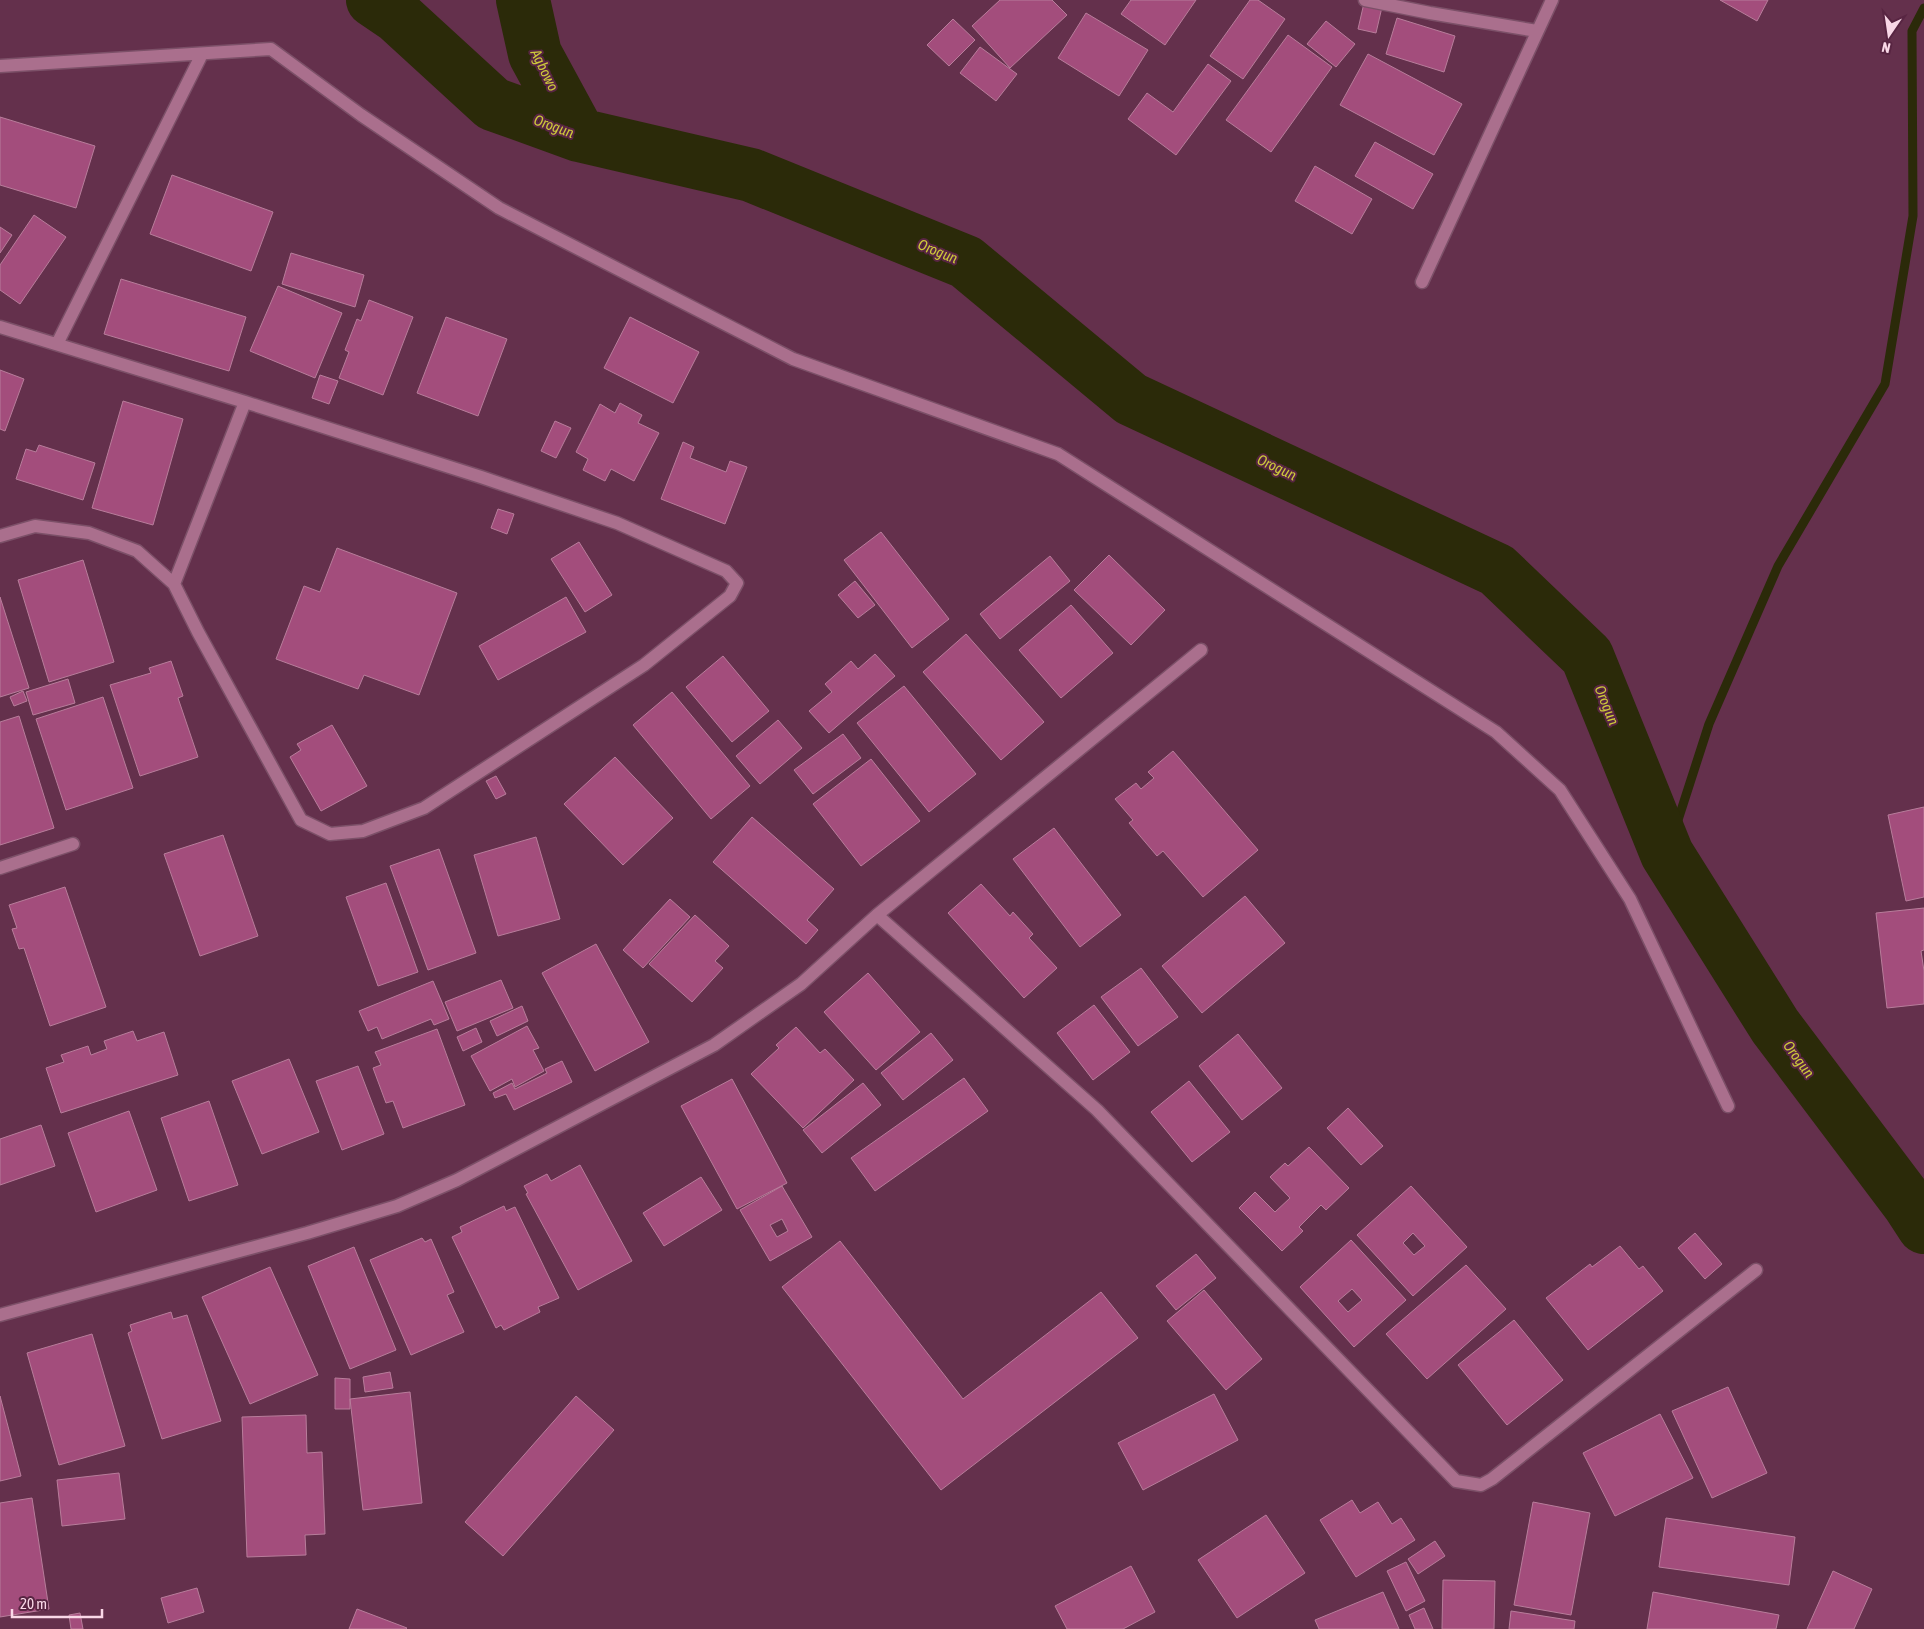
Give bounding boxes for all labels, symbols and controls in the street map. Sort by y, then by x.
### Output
north arrow [1864,10,1914,60]
text: N [1880,39,1892,56]
water label: Agbowo [527,45,562,94]
water label: Orogun [532,111,576,141]
water label: Orogun [916,235,960,267]
water label: Orogun [1255,451,1299,483]
water label: Orogun [1591,683,1623,727]
water label: Orogun [1780,1037,1818,1081]
scale bar [12,1586,102,1618]
text: 20 m [20,1595,47,1612]

